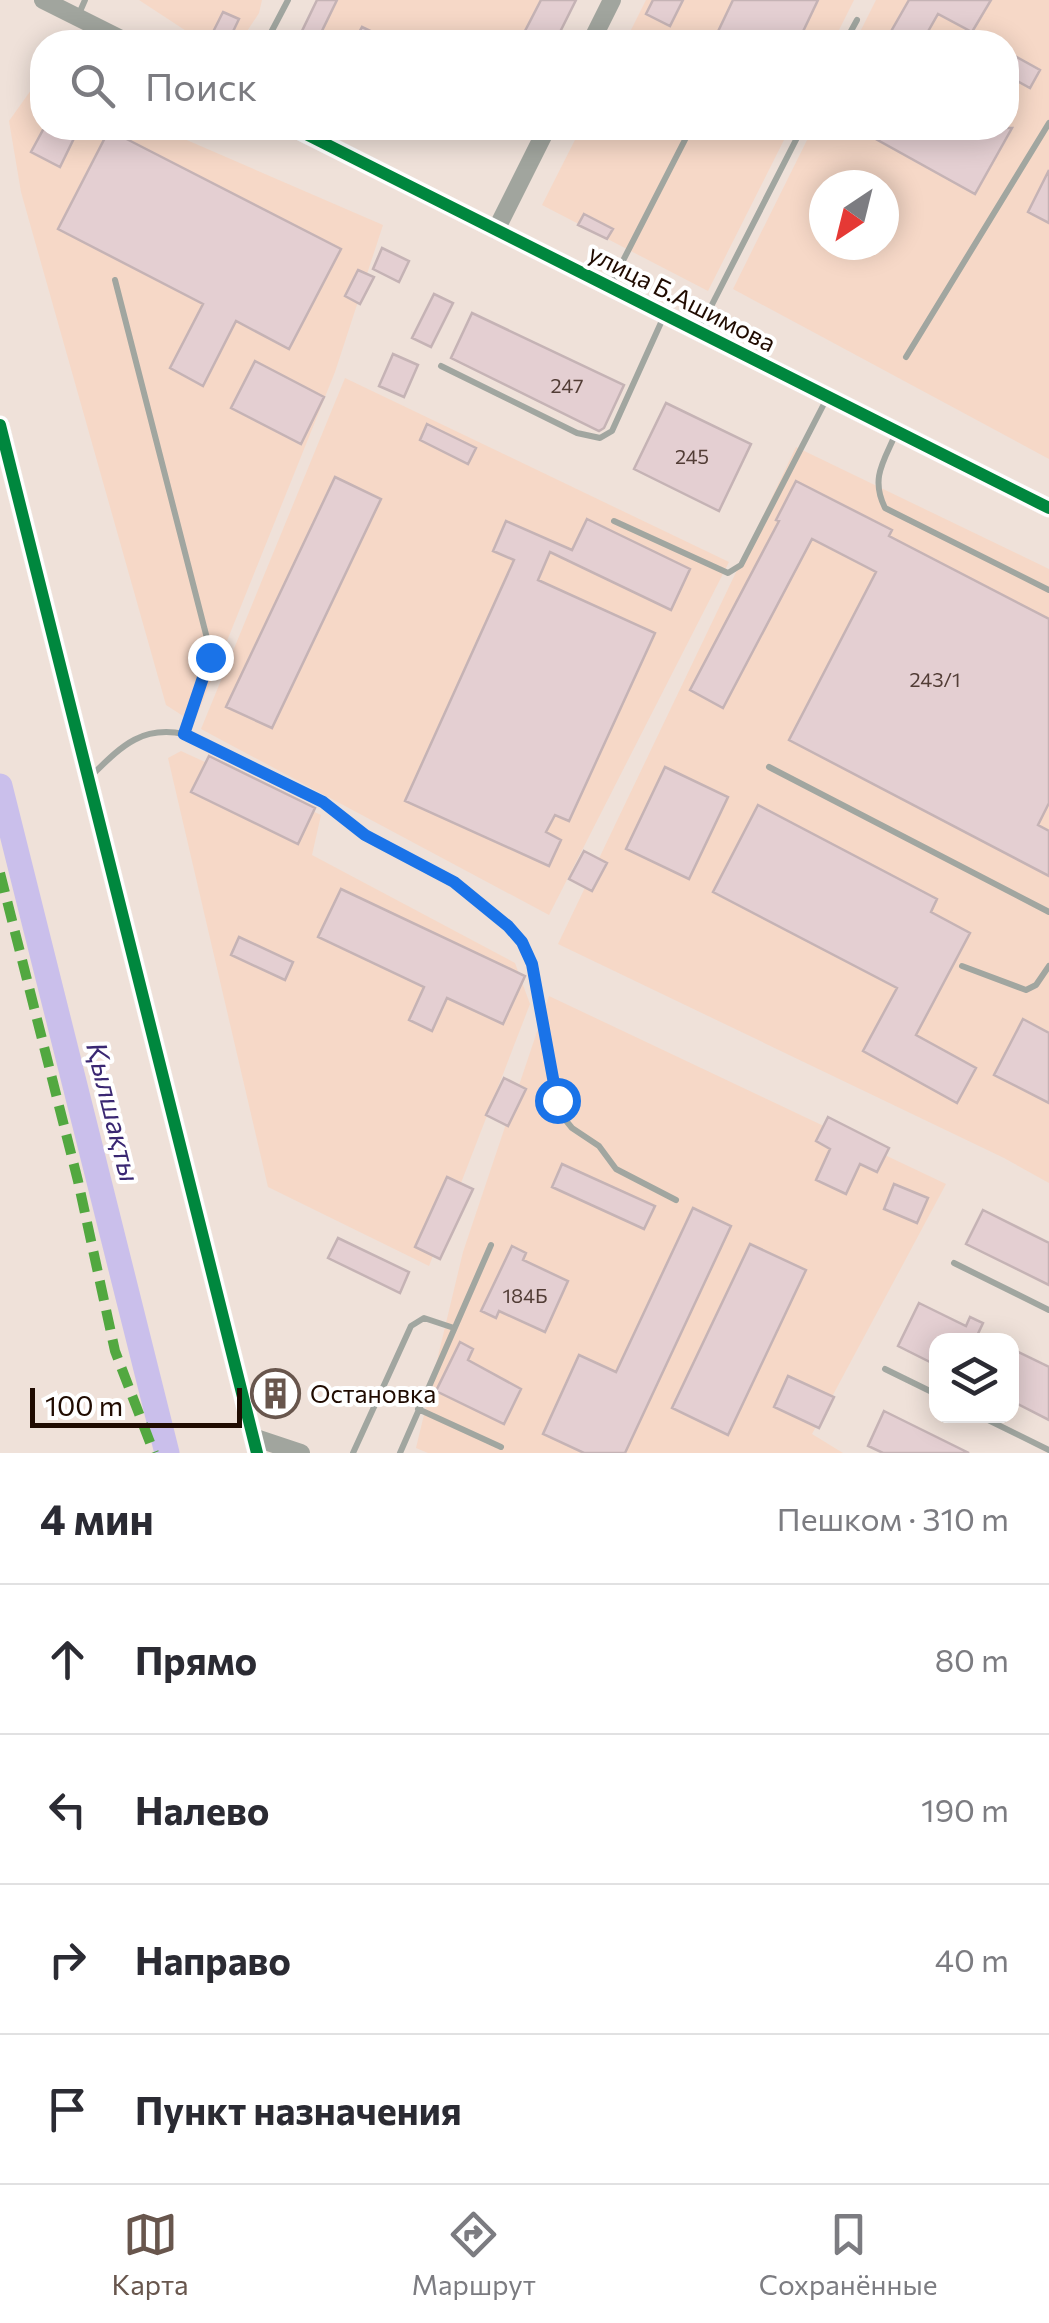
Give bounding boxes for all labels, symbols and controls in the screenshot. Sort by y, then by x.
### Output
search box [30,30,1019,140]
icon: search [65,58,120,113]
text: Поиск [145,62,257,109]
north arrow [809,170,899,260]
street label: улица Б.Ашимова [584,237,781,357]
house number: 247 [551,373,583,397]
house number: 245 [675,444,709,468]
route end [188,635,234,681]
house number: 243/1 [909,667,961,691]
water label: Қылшақты [80,1038,148,1185]
route start [535,1078,581,1124]
house number: 184Б [502,1283,548,1307]
map controls [929,1333,1019,1423]
button: layers [929,1333,1019,1423]
building icon: Остановка [249,1368,301,1420]
place label: Остановка [310,1378,436,1408]
scale bar [30,1383,242,1428]
text: 100 m [45,1388,123,1422]
text: 4 мин [40,1492,154,1544]
text: Пешком · 310 m [777,1498,1009,1538]
icon: ahead [40,1632,95,1687]
text: Прямо [135,1636,257,1683]
text: 80 m [935,1639,1009,1679]
icon: left [40,1782,95,1837]
text: Налево [135,1786,269,1833]
text: 190 m [921,1789,1009,1829]
icon: right [40,1932,95,1987]
text: Направо [135,1936,291,1983]
text: 40 m [935,1939,1009,1979]
icon: arrive [40,2082,95,2137]
text: Пункт назначения [135,2086,462,2133]
tab: Карта [111,2207,189,2301]
tab: Маршрут [412,2207,536,2301]
tab: Сохранённые [759,2207,938,2301]

